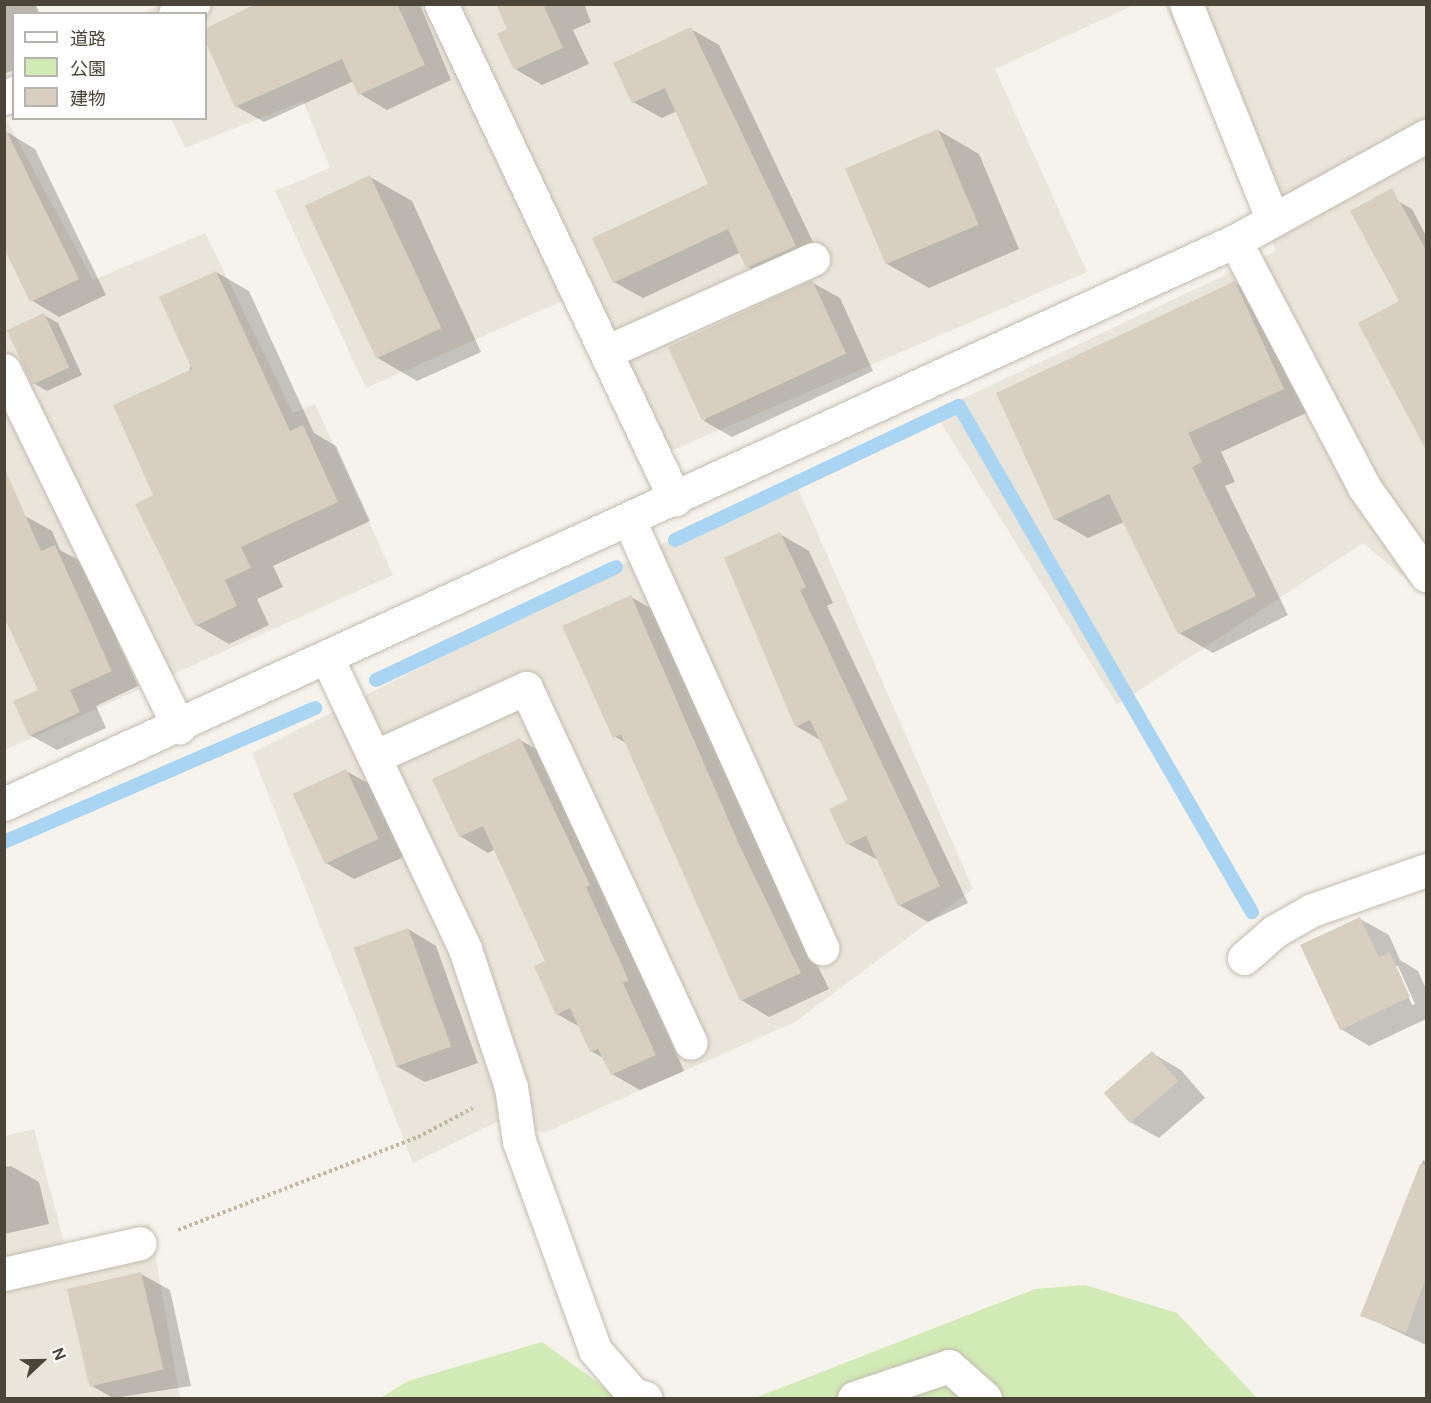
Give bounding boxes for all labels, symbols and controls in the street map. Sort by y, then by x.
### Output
legend [12,12,207,120]
text: 道路 [70,27,106,51]
text: 公園 [70,57,106,81]
text: 建物 [70,87,106,111]
north arrow [12,1331,72,1391]
text: N [47,1345,71,1363]

